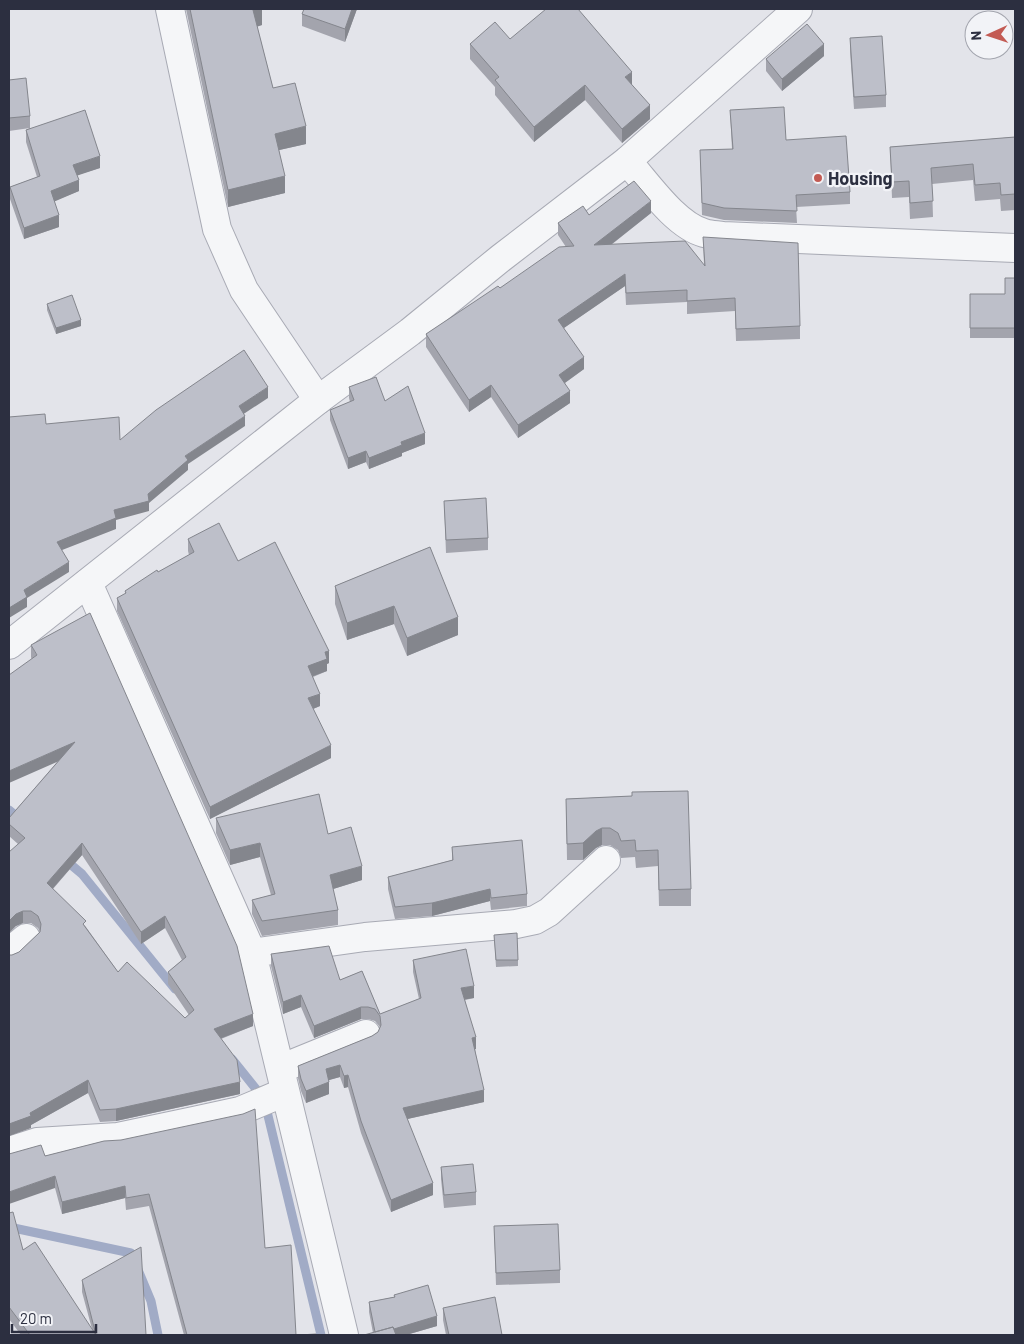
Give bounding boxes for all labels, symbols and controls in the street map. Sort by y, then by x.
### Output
north arrow [964,10,1014,60]
text: N [967,31,984,41]
place label: Housing [828,167,893,189]
marker: Housing [812,172,824,184]
scale bar [12,1302,96,1334]
text: 20 m [20,1309,52,1327]

